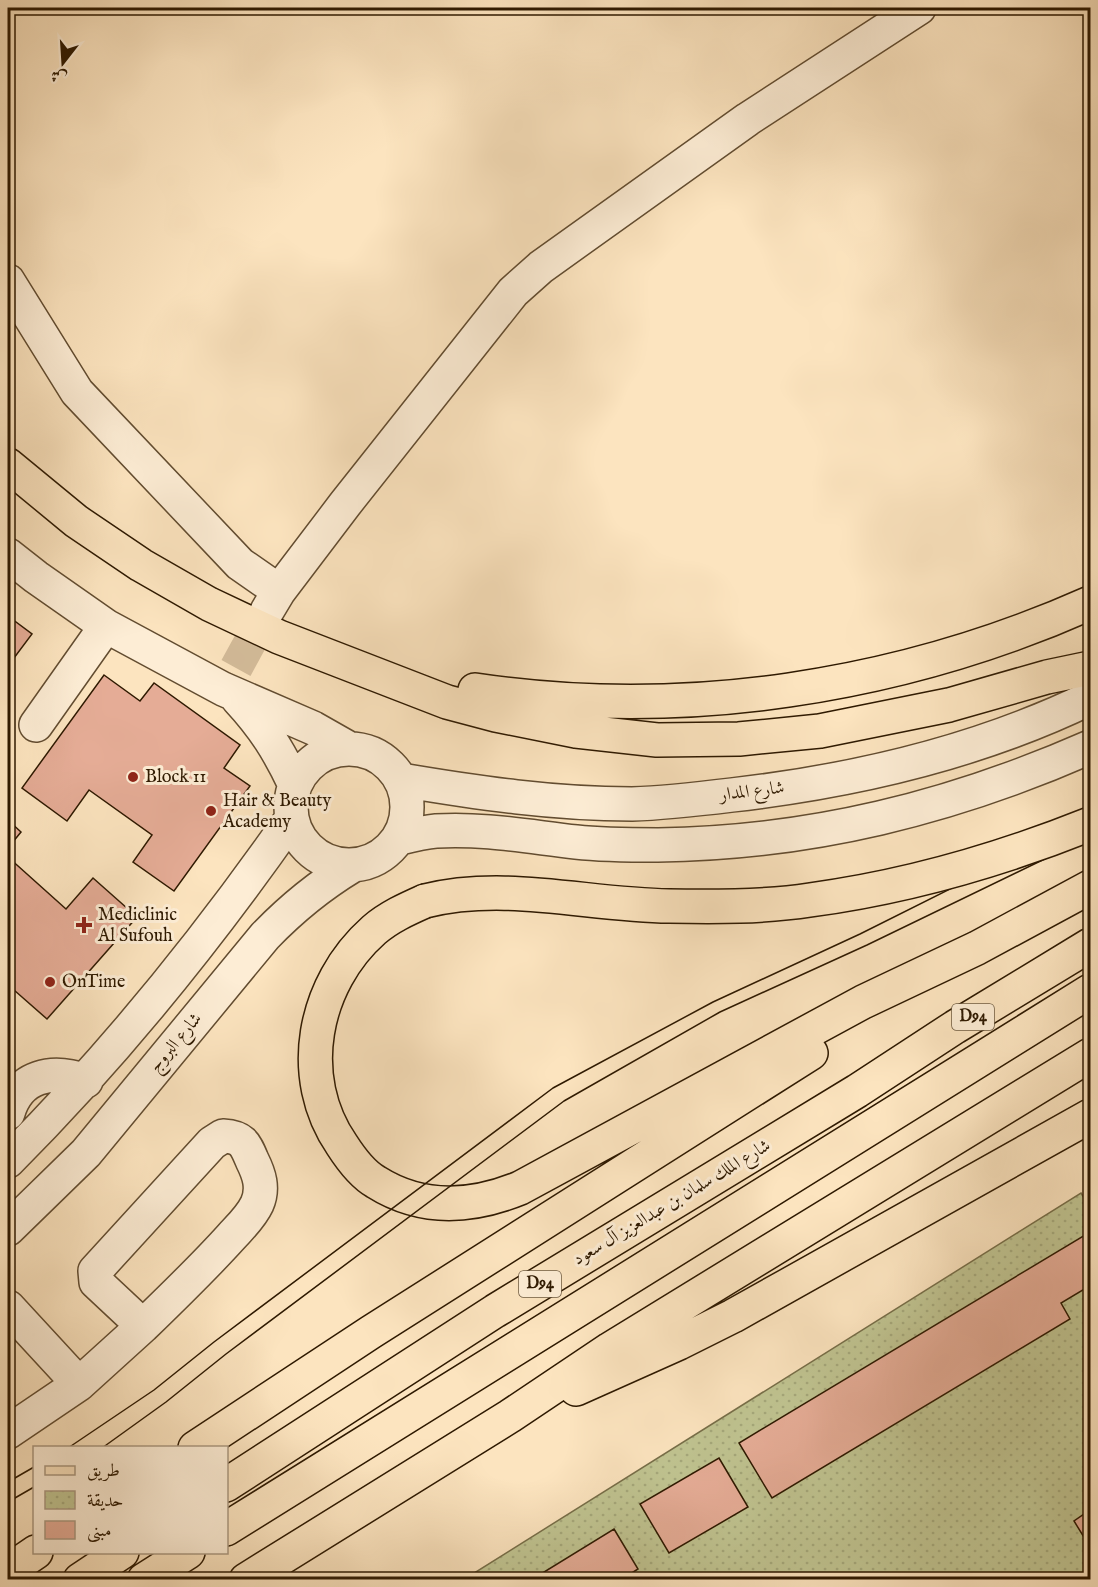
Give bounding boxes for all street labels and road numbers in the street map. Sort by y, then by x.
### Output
street label: شارع المدار [716,777,786,810]
road number: D94 [952,1004,994,1030]
street label: شارع البروج [144,1008,210,1080]
street label: شارع الملك سلمان بن عبدالعزيز آل سعود [569,1135,776,1273]
road number: D94 [519,1271,561,1297]

